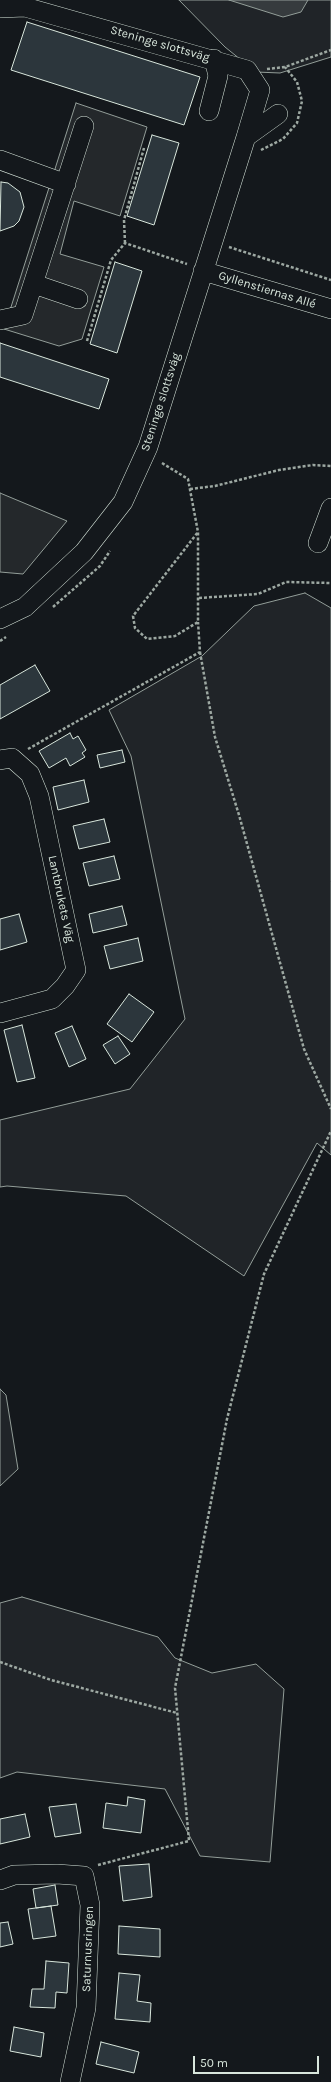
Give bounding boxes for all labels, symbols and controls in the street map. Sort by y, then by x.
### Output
street label: Steninge slottsväg [109,23,211,65]
street label: Gyllenstiernas Allé [217,268,317,312]
street label: Steninge slottsväg [138,351,184,453]
street label: Lantbrukets Väg [45,854,77,944]
street label: Saturnusringen [79,1906,97,1992]
scale bar [195,2048,321,2074]
text: 50 m [200,2056,228,2070]

